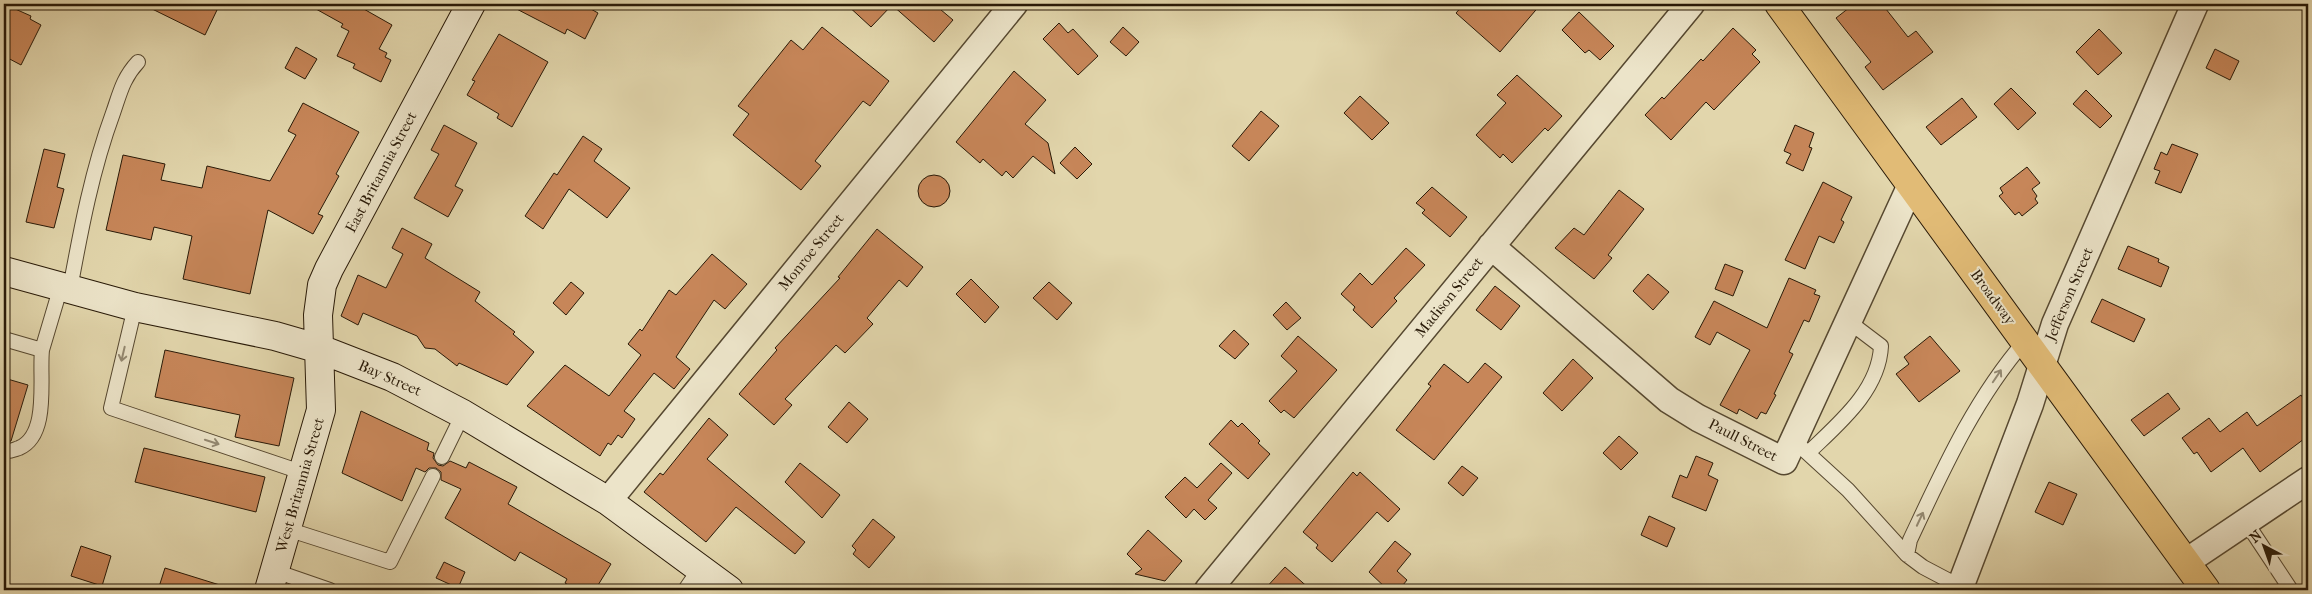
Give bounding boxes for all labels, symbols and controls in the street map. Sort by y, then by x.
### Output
street label: East Britannia Street [341,108,421,236]
street label: Monroe Street [774,209,848,294]
street label: Jefferson Street [2041,244,2097,344]
street label: Madison Street [1411,253,1487,341]
street label: Broadway [1967,266,2020,329]
one-way arrow [118,345,127,361]
street label: Bay Street [356,356,425,400]
one-way arrow [1992,369,2002,383]
street label: West Britannia Street [272,415,328,556]
street label: Paull Street [1705,415,1781,465]
one-way arrow [204,438,219,447]
one-way arrow [1916,512,1926,527]
north arrow [2240,522,2290,572]
text: N [2246,526,2266,546]

